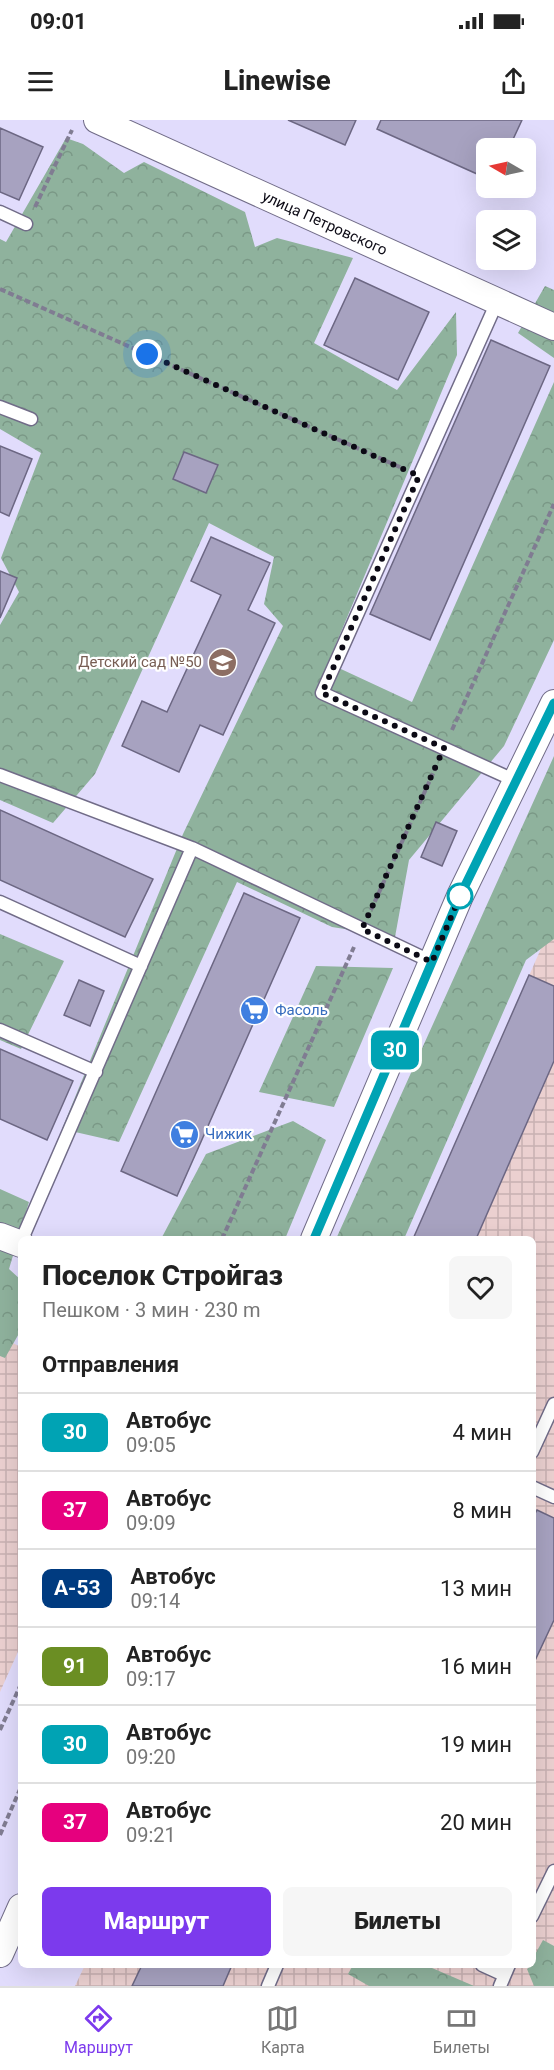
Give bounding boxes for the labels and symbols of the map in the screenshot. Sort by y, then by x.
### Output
north arrow [476,138,536,198]
street label: улица Петровского [259,187,390,259]
your location [132,339,162,369]
school or university icon: Детский сад №50 [207,646,239,678]
place label: Детский сад №50 [78,653,202,671]
unlabelled marker [447,883,473,909]
supermarket icon: Фасоль [238,994,270,1026]
place label: Фасоль [275,1001,328,1019]
line badge: 30 [368,1030,422,1070]
supermarket icon: Чижик [168,1118,200,1150]
place label: Чижик [205,1125,252,1143]

